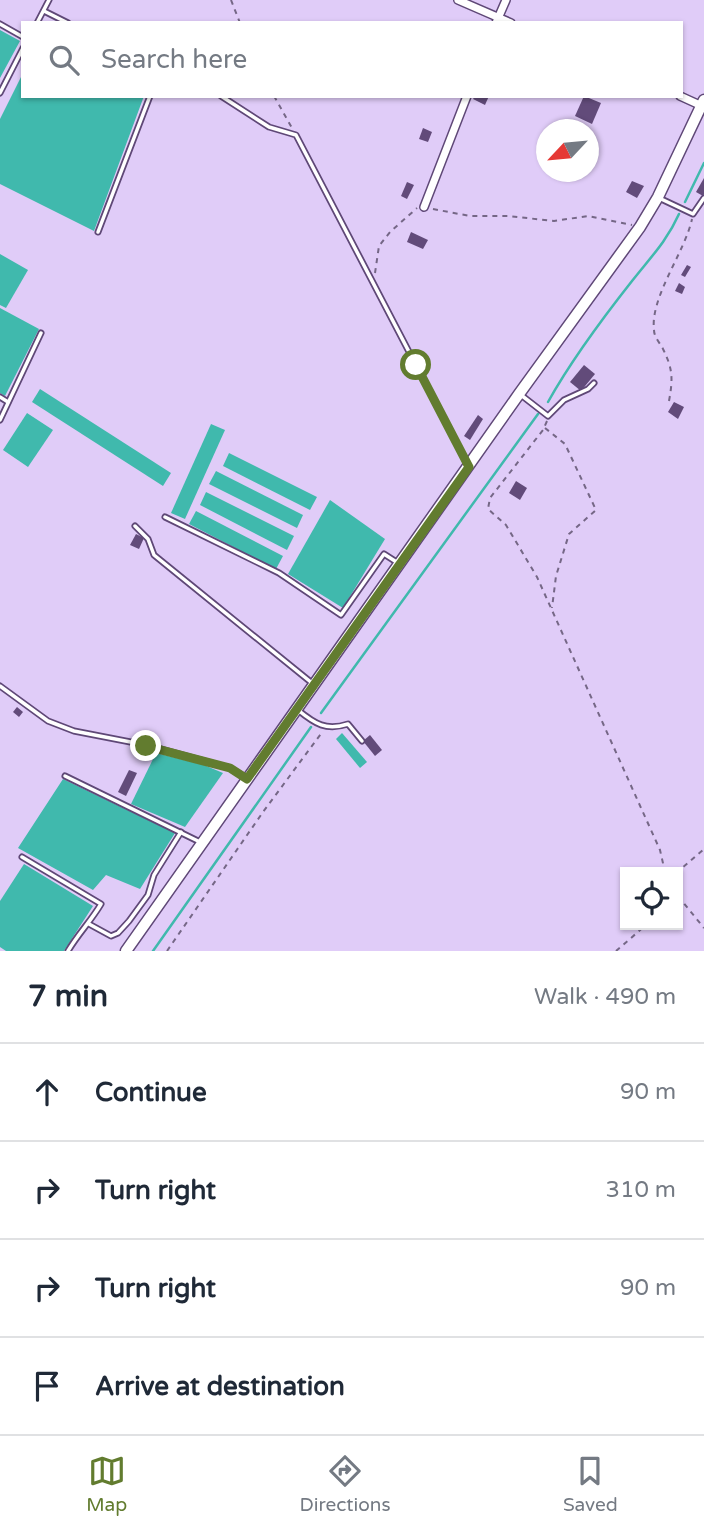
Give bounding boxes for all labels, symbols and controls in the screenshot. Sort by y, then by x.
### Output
search box [21,21,683,98]
icon: search [45,41,83,79]
text: Search here [101,44,247,75]
north arrow [536,119,599,182]
route start [400,349,431,380]
route end [130,730,161,761]
map controls [620,867,683,930]
button: locate [620,867,683,930]
text: 7 min [28,978,108,1015]
text: Walk · 490 m [534,983,676,1011]
icon: ahead [28,1073,66,1111]
text: Continue [95,1077,207,1108]
text: 90 m [620,1078,676,1106]
icon: right [28,1171,66,1209]
text: Turn right [95,1175,216,1206]
text: 310 m [606,1176,676,1204]
icon: right [28,1269,66,1307]
text: Turn right [95,1273,216,1304]
text: 90 m [620,1274,676,1302]
icon: arrive [28,1367,66,1405]
text: Arrive at destination [95,1371,345,1402]
tab: Map [86,1452,127,1516]
tab: Directions [300,1452,391,1516]
tab: Saved [563,1452,618,1516]

